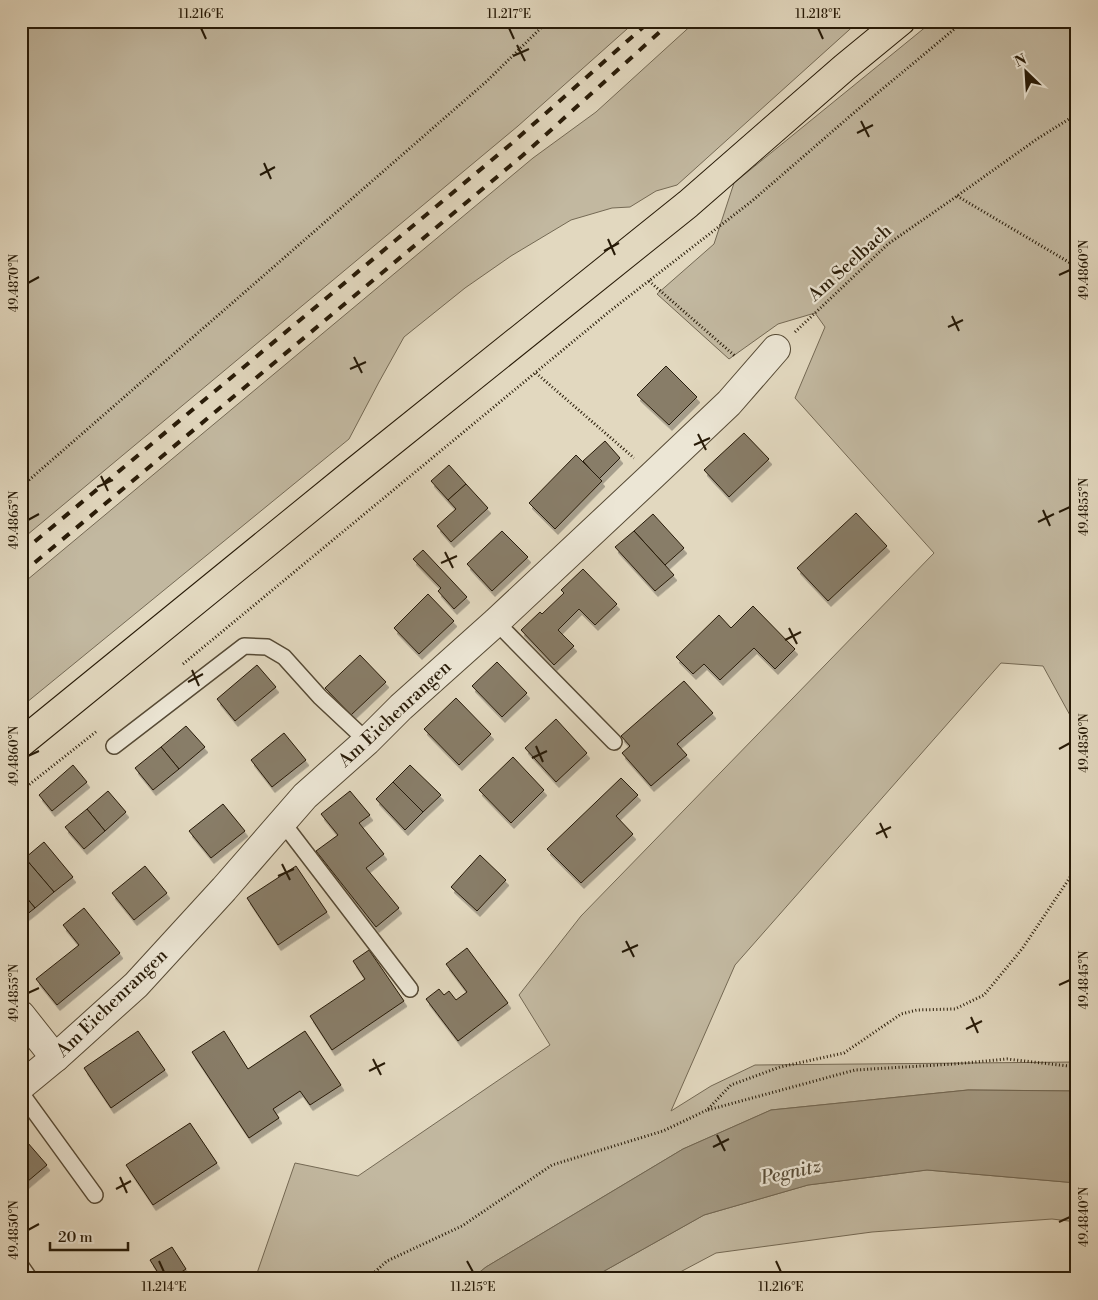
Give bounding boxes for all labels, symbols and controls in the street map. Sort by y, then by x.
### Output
text: 11.216°E [178,7,224,22]
text: 11.217°E [487,7,531,22]
text: 11.218°E [795,7,841,22]
north arrow [1000,48,1050,98]
text: N [1012,51,1030,72]
street label: Am Seelbach [803,219,897,307]
text: 49.4860°N [1077,240,1092,300]
text: 49.4870°N [7,254,22,312]
text: 49.4855°N [1077,478,1092,536]
text: 49.4865°N [7,491,22,549]
street label: Am Eichenrangen [333,656,456,773]
text: 49.4850°N [1077,713,1092,773]
text: 49.4860°N [7,726,22,786]
street label: Am Eichenrangen [51,944,173,1063]
text: 49.4845°N [1077,951,1092,1009]
text: 49.4855°N [7,964,22,1022]
water label: Pegnitz [758,1154,823,1190]
text: 49.4840°N [1077,1187,1092,1247]
text: 49.4850°N [7,1200,22,1260]
scale bar [50,1220,128,1252]
text: 20 m [58,1228,93,1247]
text: 11.214°E [141,1280,187,1295]
text: 11.215°E [450,1280,496,1295]
text: 11.216°E [758,1280,804,1295]

